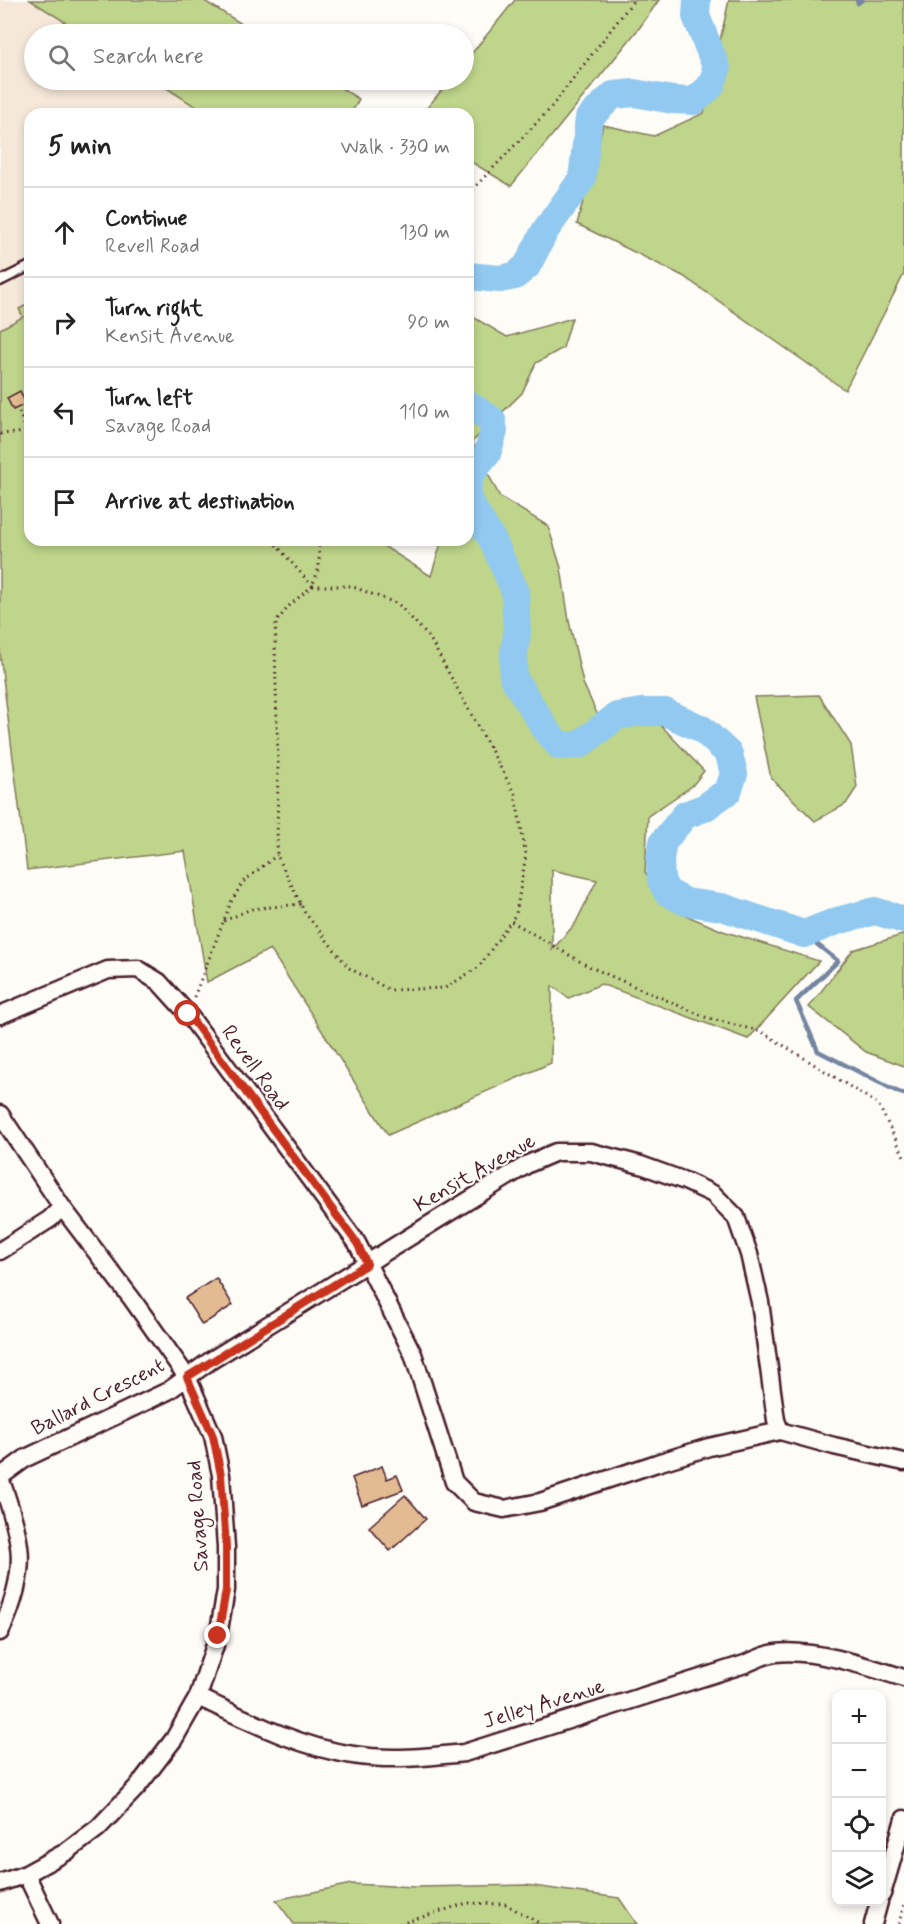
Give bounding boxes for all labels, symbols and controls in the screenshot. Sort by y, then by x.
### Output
search box [24,24,474,90]
icon: search [45,41,78,74]
text: Search here [93,43,204,71]
text: 5 min [48,130,112,164]
text: Walk · 330 m [341,134,450,161]
text: Continue [105,205,187,233]
icon: ahead [48,216,81,249]
text: 130 m [399,219,450,246]
text: Revell Road [105,233,200,260]
text: Turn right [105,295,203,323]
icon: right [48,306,81,339]
text: 90 m [407,309,450,336]
text: Kensit Avenue [105,323,235,350]
text: Turn left [105,385,193,413]
icon: left [48,396,81,429]
text: 110 m [399,399,450,426]
text: Savage Road [105,413,211,440]
icon: arrive [48,486,81,519]
text: Arrive at destination [105,488,295,516]
route start [174,1000,200,1026]
street label: Revell Road [214,1020,296,1116]
street label: Kensit Avenue [409,1127,541,1219]
street label: Ballard Crescent [27,1351,170,1443]
street label: Savage Road [180,1459,217,1573]
route end [204,1622,230,1648]
street label: Jelley Avenue [480,1672,608,1736]
map controls [832,1690,886,1906]
button: + [832,1690,886,1744]
button: − [832,1744,886,1798]
button: locate [832,1798,886,1852]
button: layers [832,1852,886,1906]

